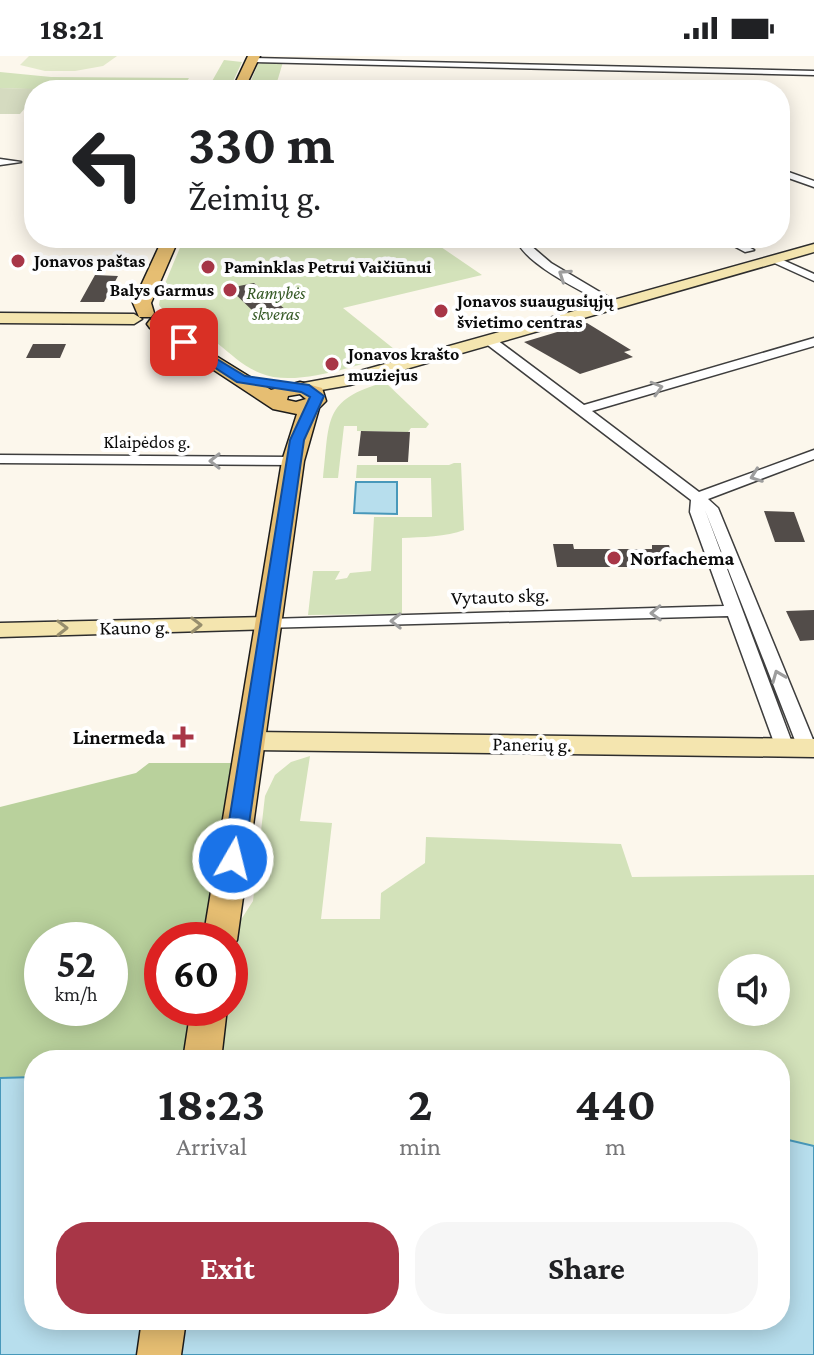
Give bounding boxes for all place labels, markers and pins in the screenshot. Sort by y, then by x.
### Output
place label: Jonavos paštas [32,251,145,271]
marker: Jonavos paštas [9,252,27,270]
place label: Paminklas Petrui Vaičiūnui [224,257,432,277]
marker: Paminklas Petrui Vaičiūnui [199,258,217,276]
place label: Balys Garmus [110,280,214,300]
marker: Balys Garmus [221,281,239,299]
place label: Jonavos suaugusiųjų švietimo centras [455,291,615,332]
marker: Jonavos suaugusiųjų švietimo centras [432,302,450,320]
pin [150,308,218,376]
place label: Jonavos krašto muziejus [346,344,459,386]
marker: Jonavos krašto muziejus [323,355,341,373]
place label: Norfachema [630,547,735,569]
marker: Norfachema [605,549,623,567]
place label: Linermeda [73,726,165,748]
marker: Linermeda [172,726,194,748]

